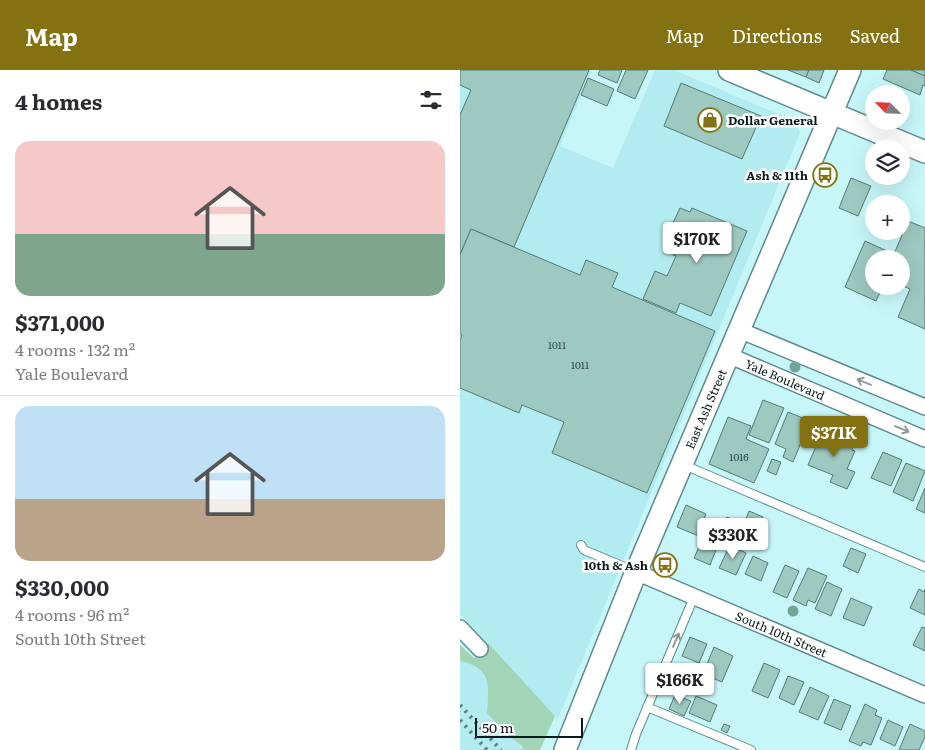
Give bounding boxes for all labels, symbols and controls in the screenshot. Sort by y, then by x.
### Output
text: Map [25,18,78,53]
text: Map [666,22,704,49]
text: Directions [732,22,822,49]
text: Saved [850,22,900,49]
text: 4 homes [15,85,102,116]
north arrow [865,85,910,130]
map controls [865,85,910,295]
icon: filters [417,86,445,114]
shop icon: Dollar General [697,107,723,133]
place label: Dollar General [728,111,818,129]
button: layers [865,140,910,185]
bus stop icon: Ash & 11th [812,162,838,188]
place label: Ash & 11th [746,166,808,184]
icon: home [185,173,275,263]
button: + [865,195,910,240]
pin: $170K [662,222,732,264]
text: $170K [674,226,720,250]
button: − [865,250,910,295]
text: $371,000 [15,306,105,337]
text: 4 rooms · 132 m² [15,337,135,361]
house number: 1011 [548,337,566,352]
street label: Yale Boulevard [742,354,828,405]
house number: 1011 [571,357,589,372]
text: Yale Boulevard [15,361,128,385]
street label: East Ash Street [680,366,731,452]
one-way arrow [857,376,872,386]
pin: $371K [799,416,869,458]
text: $371K [811,420,857,444]
one-way arrow [894,425,909,435]
icon: home [185,439,275,529]
house number: 1016 [729,449,749,464]
pin: $330K [698,518,768,560]
text: $330K [708,522,758,546]
bus stop icon: 10th & Ash [652,552,678,578]
place label: 10th & Ash [584,556,648,574]
text: $330,000 [15,571,109,602]
text: 4 rooms · 96 m² [15,602,129,626]
street label: South 10th Street [733,606,830,661]
text: South 10th Street [15,626,146,650]
one-way arrow [671,633,681,648]
pin: $166K [645,662,715,705]
text: $166K [656,667,704,691]
scale bar [475,715,582,738]
text: 50 m [482,717,514,737]

